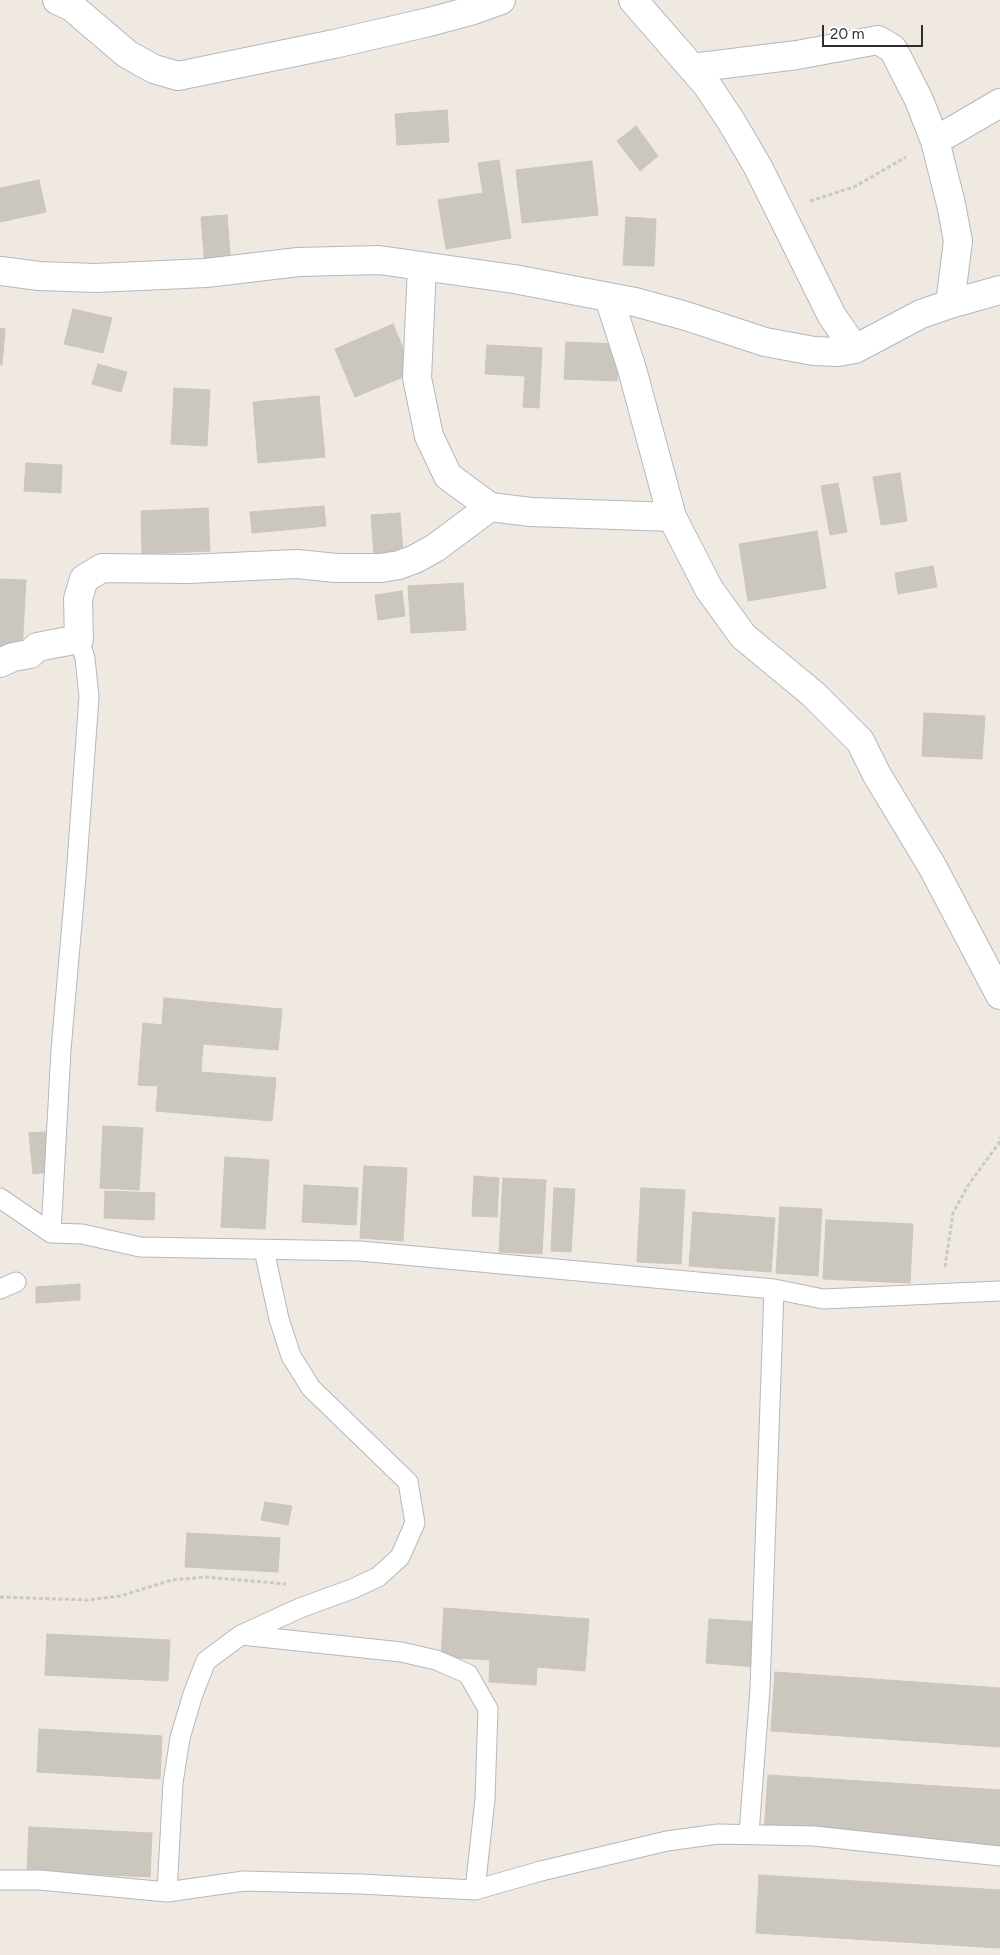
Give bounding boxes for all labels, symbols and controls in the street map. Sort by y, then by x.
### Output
scale bar [825,15,926,47]
text: 20 m [830,25,864,43]

